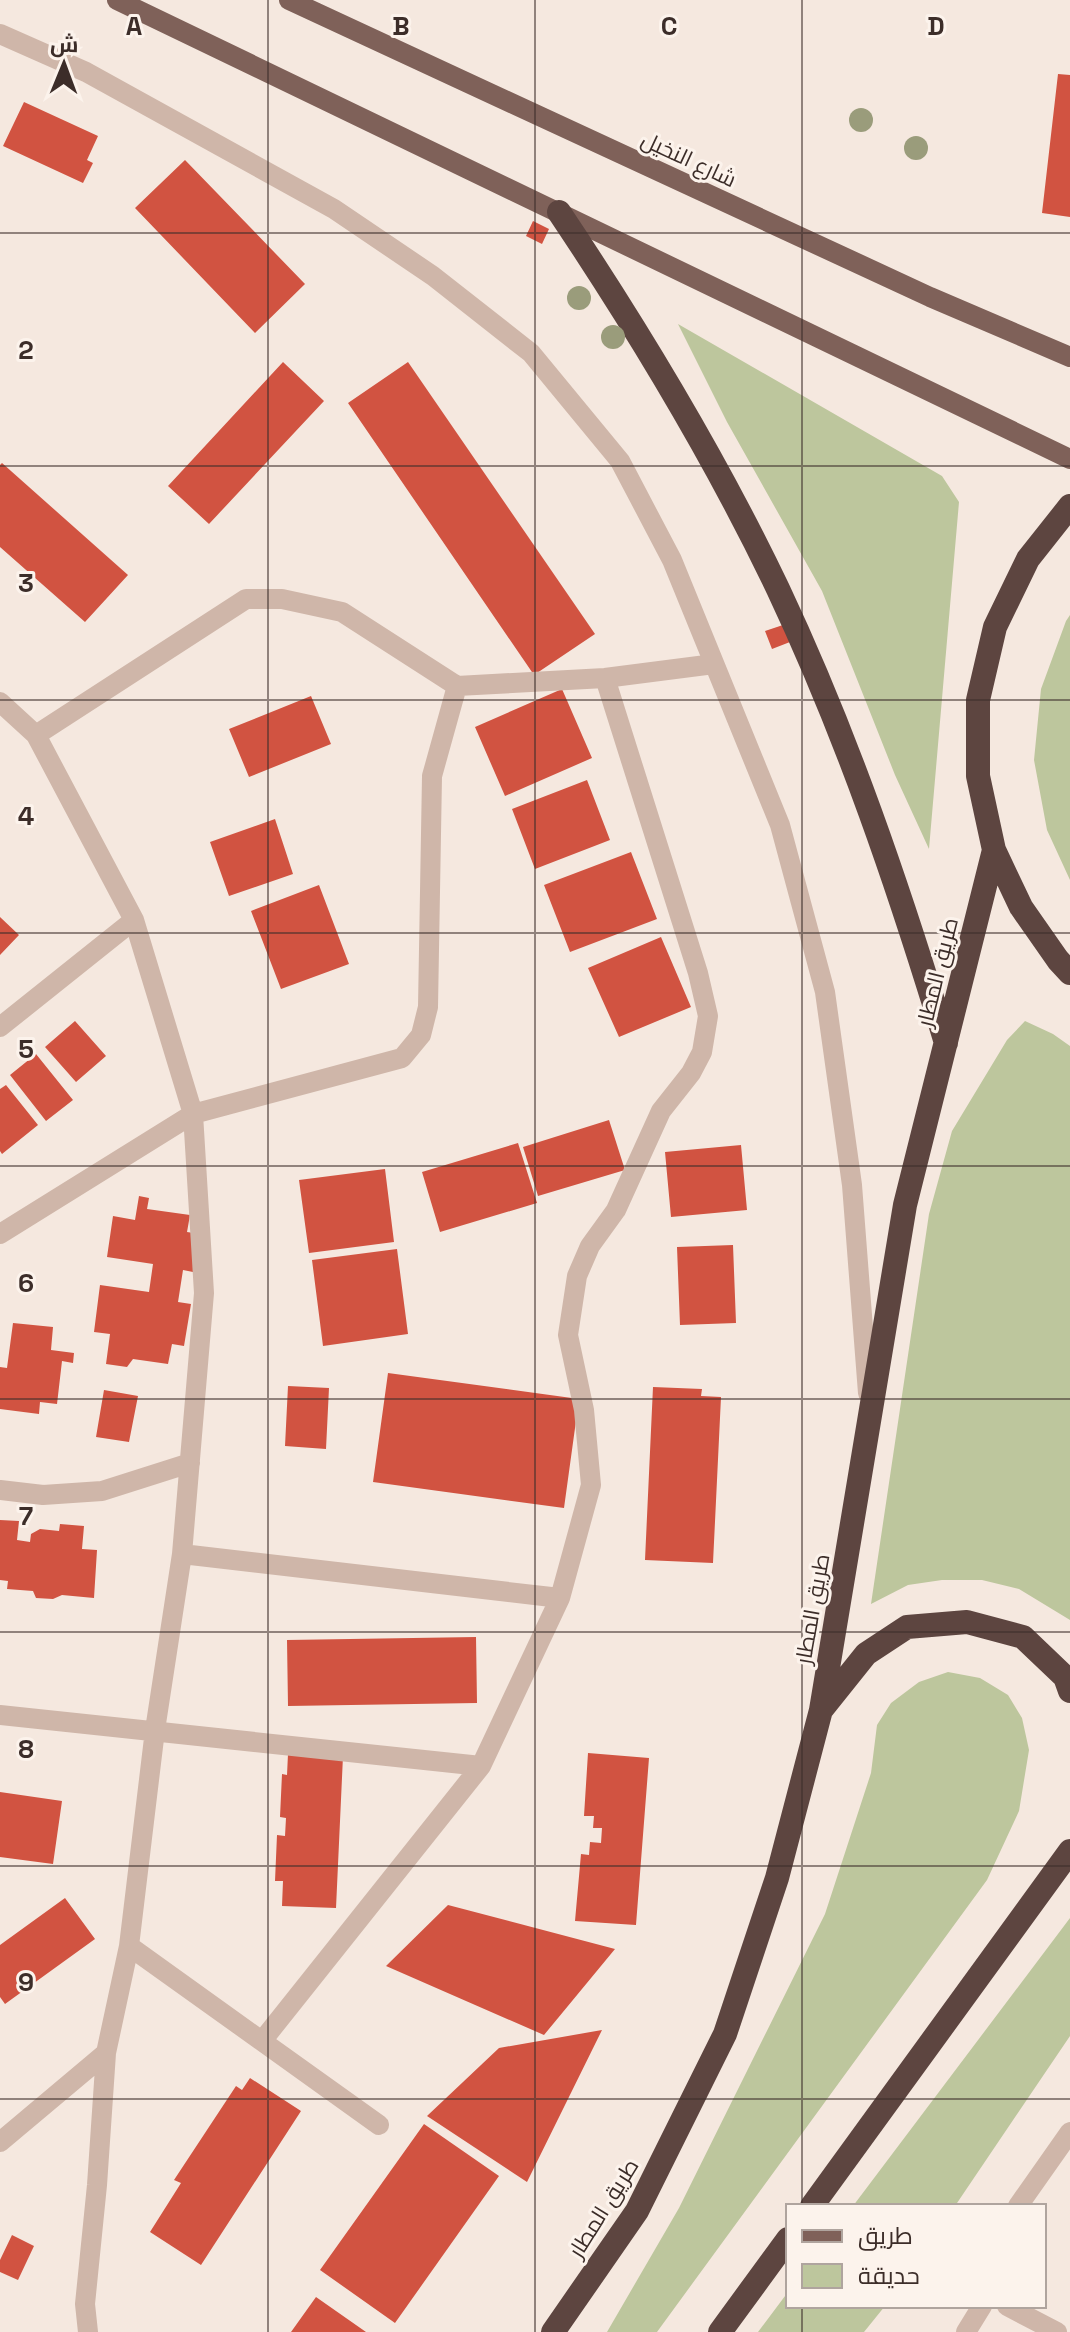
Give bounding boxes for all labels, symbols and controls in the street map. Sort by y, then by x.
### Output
text: A [126,9,143,43]
text: B [392,9,410,43]
text: C [661,9,677,43]
text: D [927,9,945,43]
north arrow [24,24,104,104]
text: ش [50,30,79,58]
street label: شارع النخيل [637,125,741,194]
text: 2 [18,333,34,367]
text: 3 [18,566,34,600]
text: 4 [18,799,34,833]
street label: طريق المطار [909,915,964,1031]
text: 5 [18,1032,34,1066]
text: 6 [18,1266,34,1300]
text: 7 [19,1499,33,1533]
street label: طريق المطار [788,1552,835,1668]
text: 8 [18,1732,34,1766]
text: 9 [18,1965,34,1999]
street label: طريق المطار [561,2153,644,2264]
legend [786,2204,1046,2308]
text: طريق [858,2220,913,2251]
text: حديقة [858,2260,920,2291]

